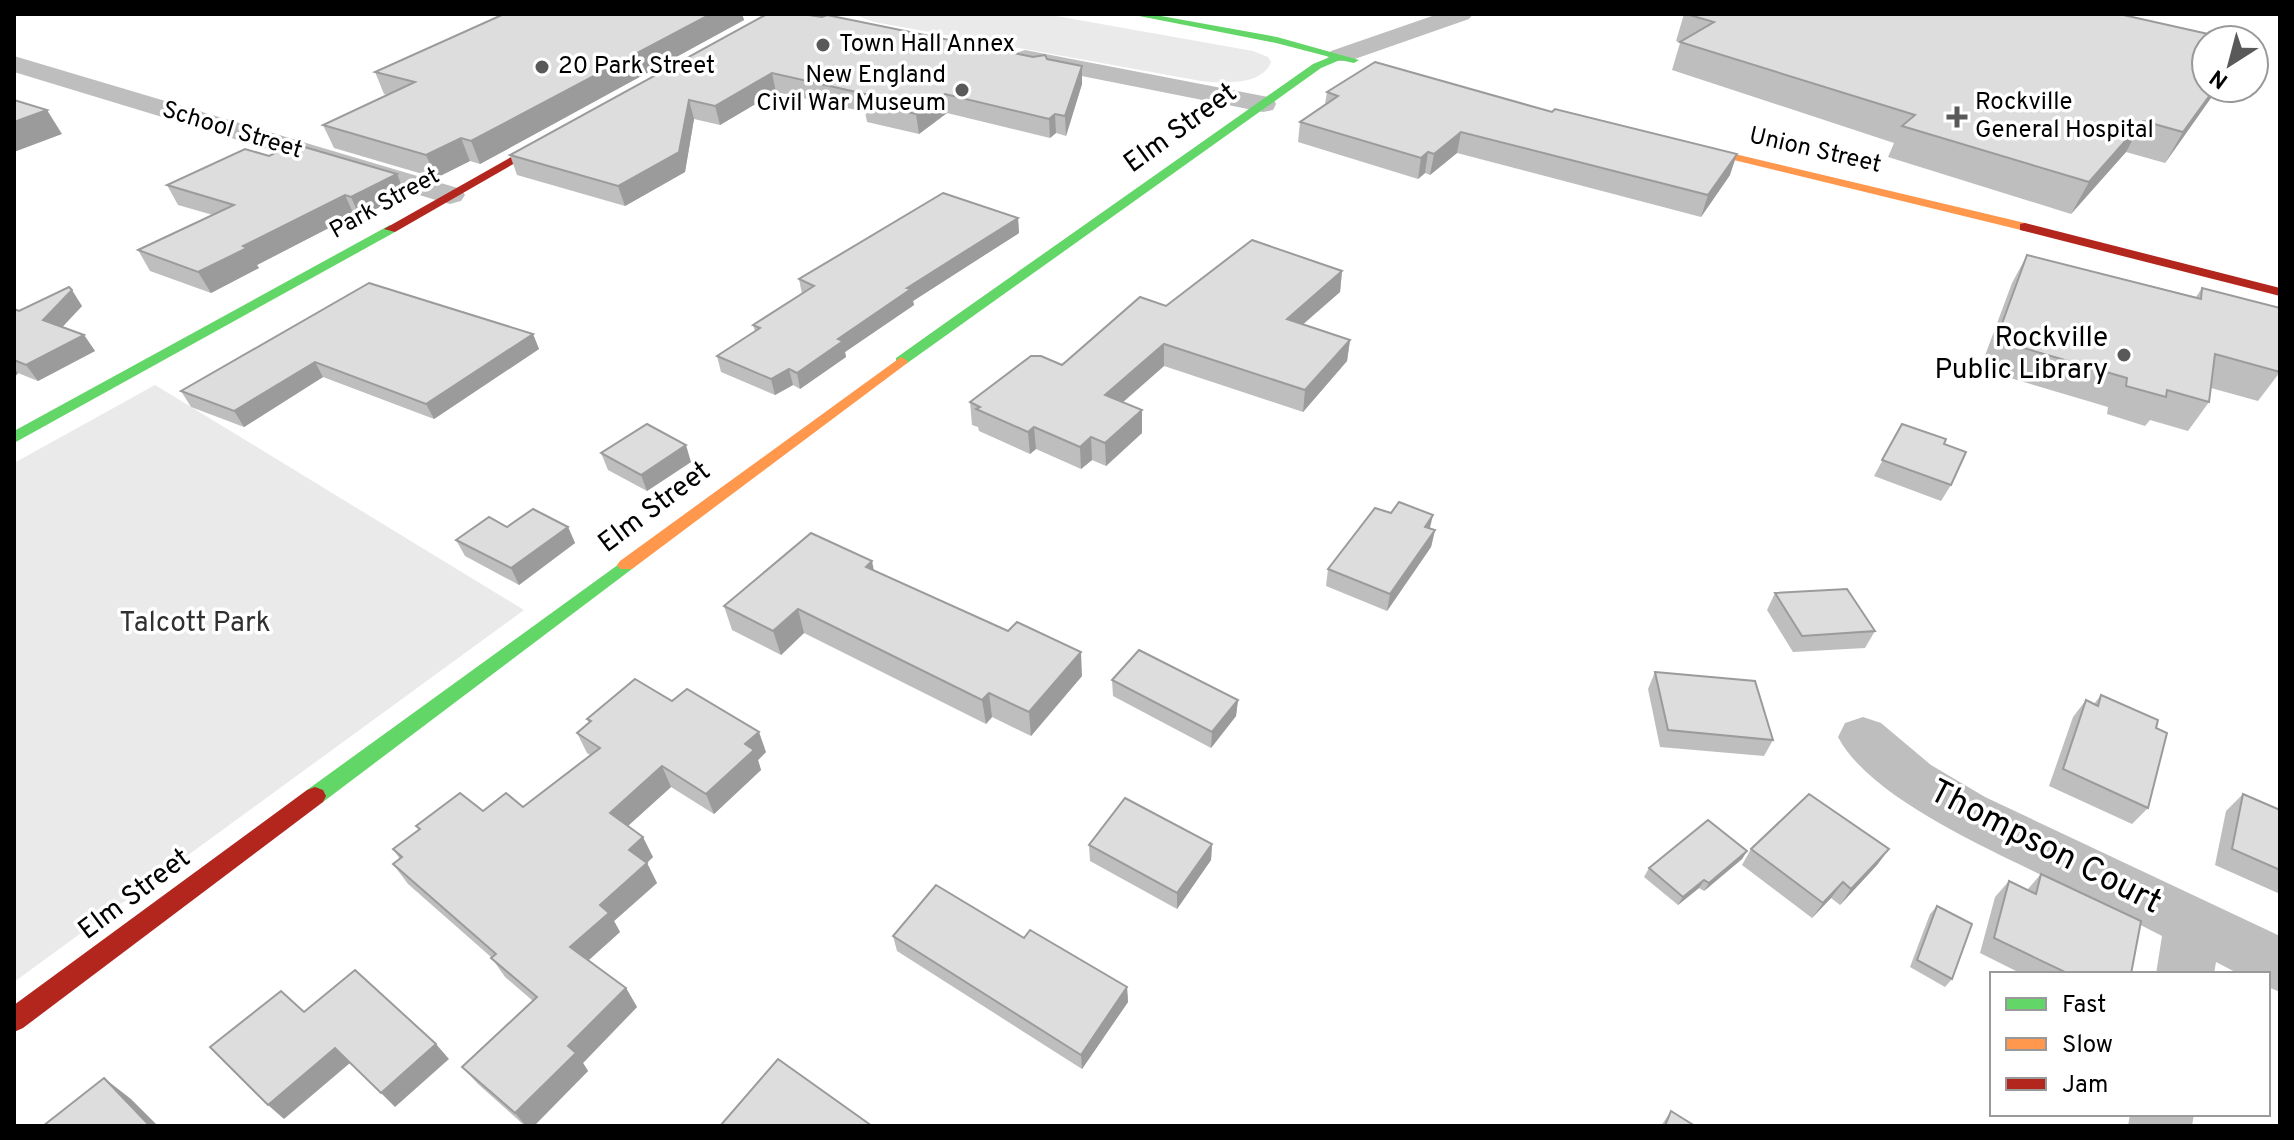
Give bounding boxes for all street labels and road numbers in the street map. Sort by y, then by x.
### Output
street label: Elm Street [1117,76,1245,182]
street label: School Street [158,95,306,167]
street label: Union Street [1746,121,1884,181]
street label: Park Street [325,161,445,247]
street label: Elm Street [592,454,718,562]
street label: Thompson Court [1922,771,2168,925]
street label: Elm Street [72,841,198,949]

